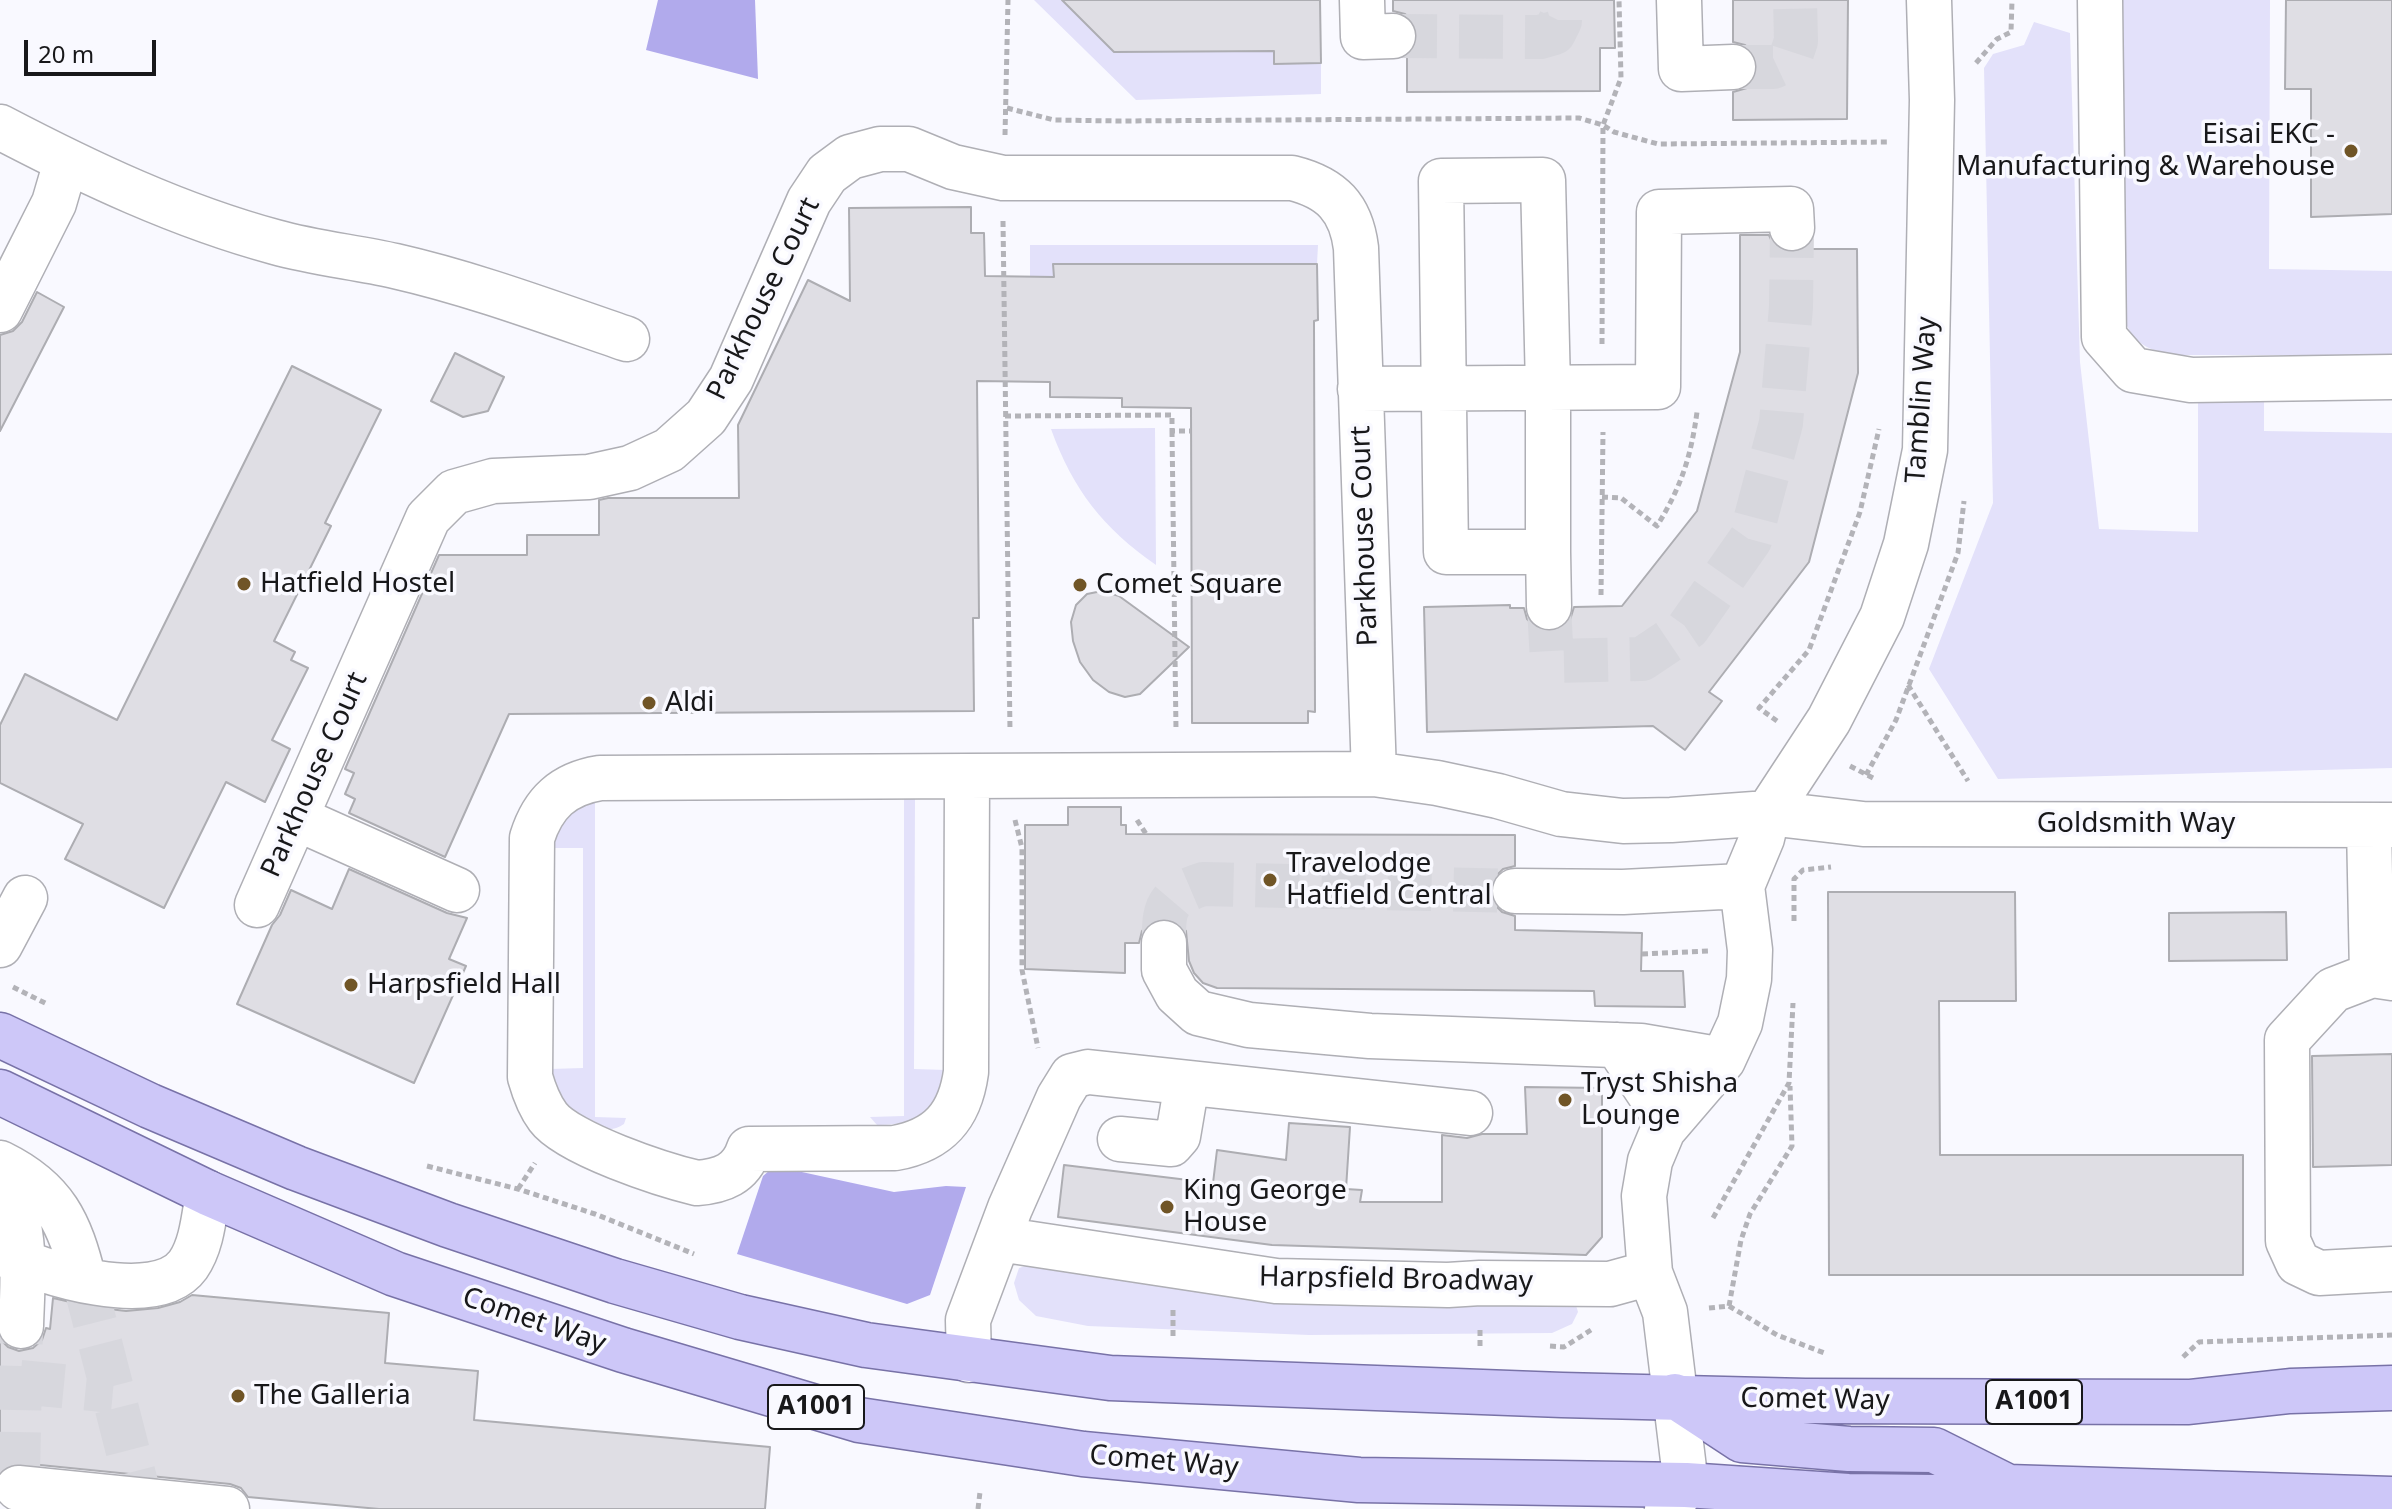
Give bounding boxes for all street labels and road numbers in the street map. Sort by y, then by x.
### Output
street label: Parkhouse Court [701,192,827,406]
street label: Tamblin Way [1899,316,1945,484]
street label: Parkhouse Court [1344,425,1386,647]
street label: Parkhouse Court [255,667,375,883]
street label: Goldsmith Way [2037,807,2235,841]
street label: Harpsfield Broadway [1259,1261,1533,1299]
street label: Comet Way [458,1281,610,1361]
road number: A1001 [1986,1380,2082,1424]
street label: Comet Way [1740,1382,1890,1418]
road number: A1001 [768,1385,864,1429]
street label: Comet Way [1088,1439,1240,1485]

